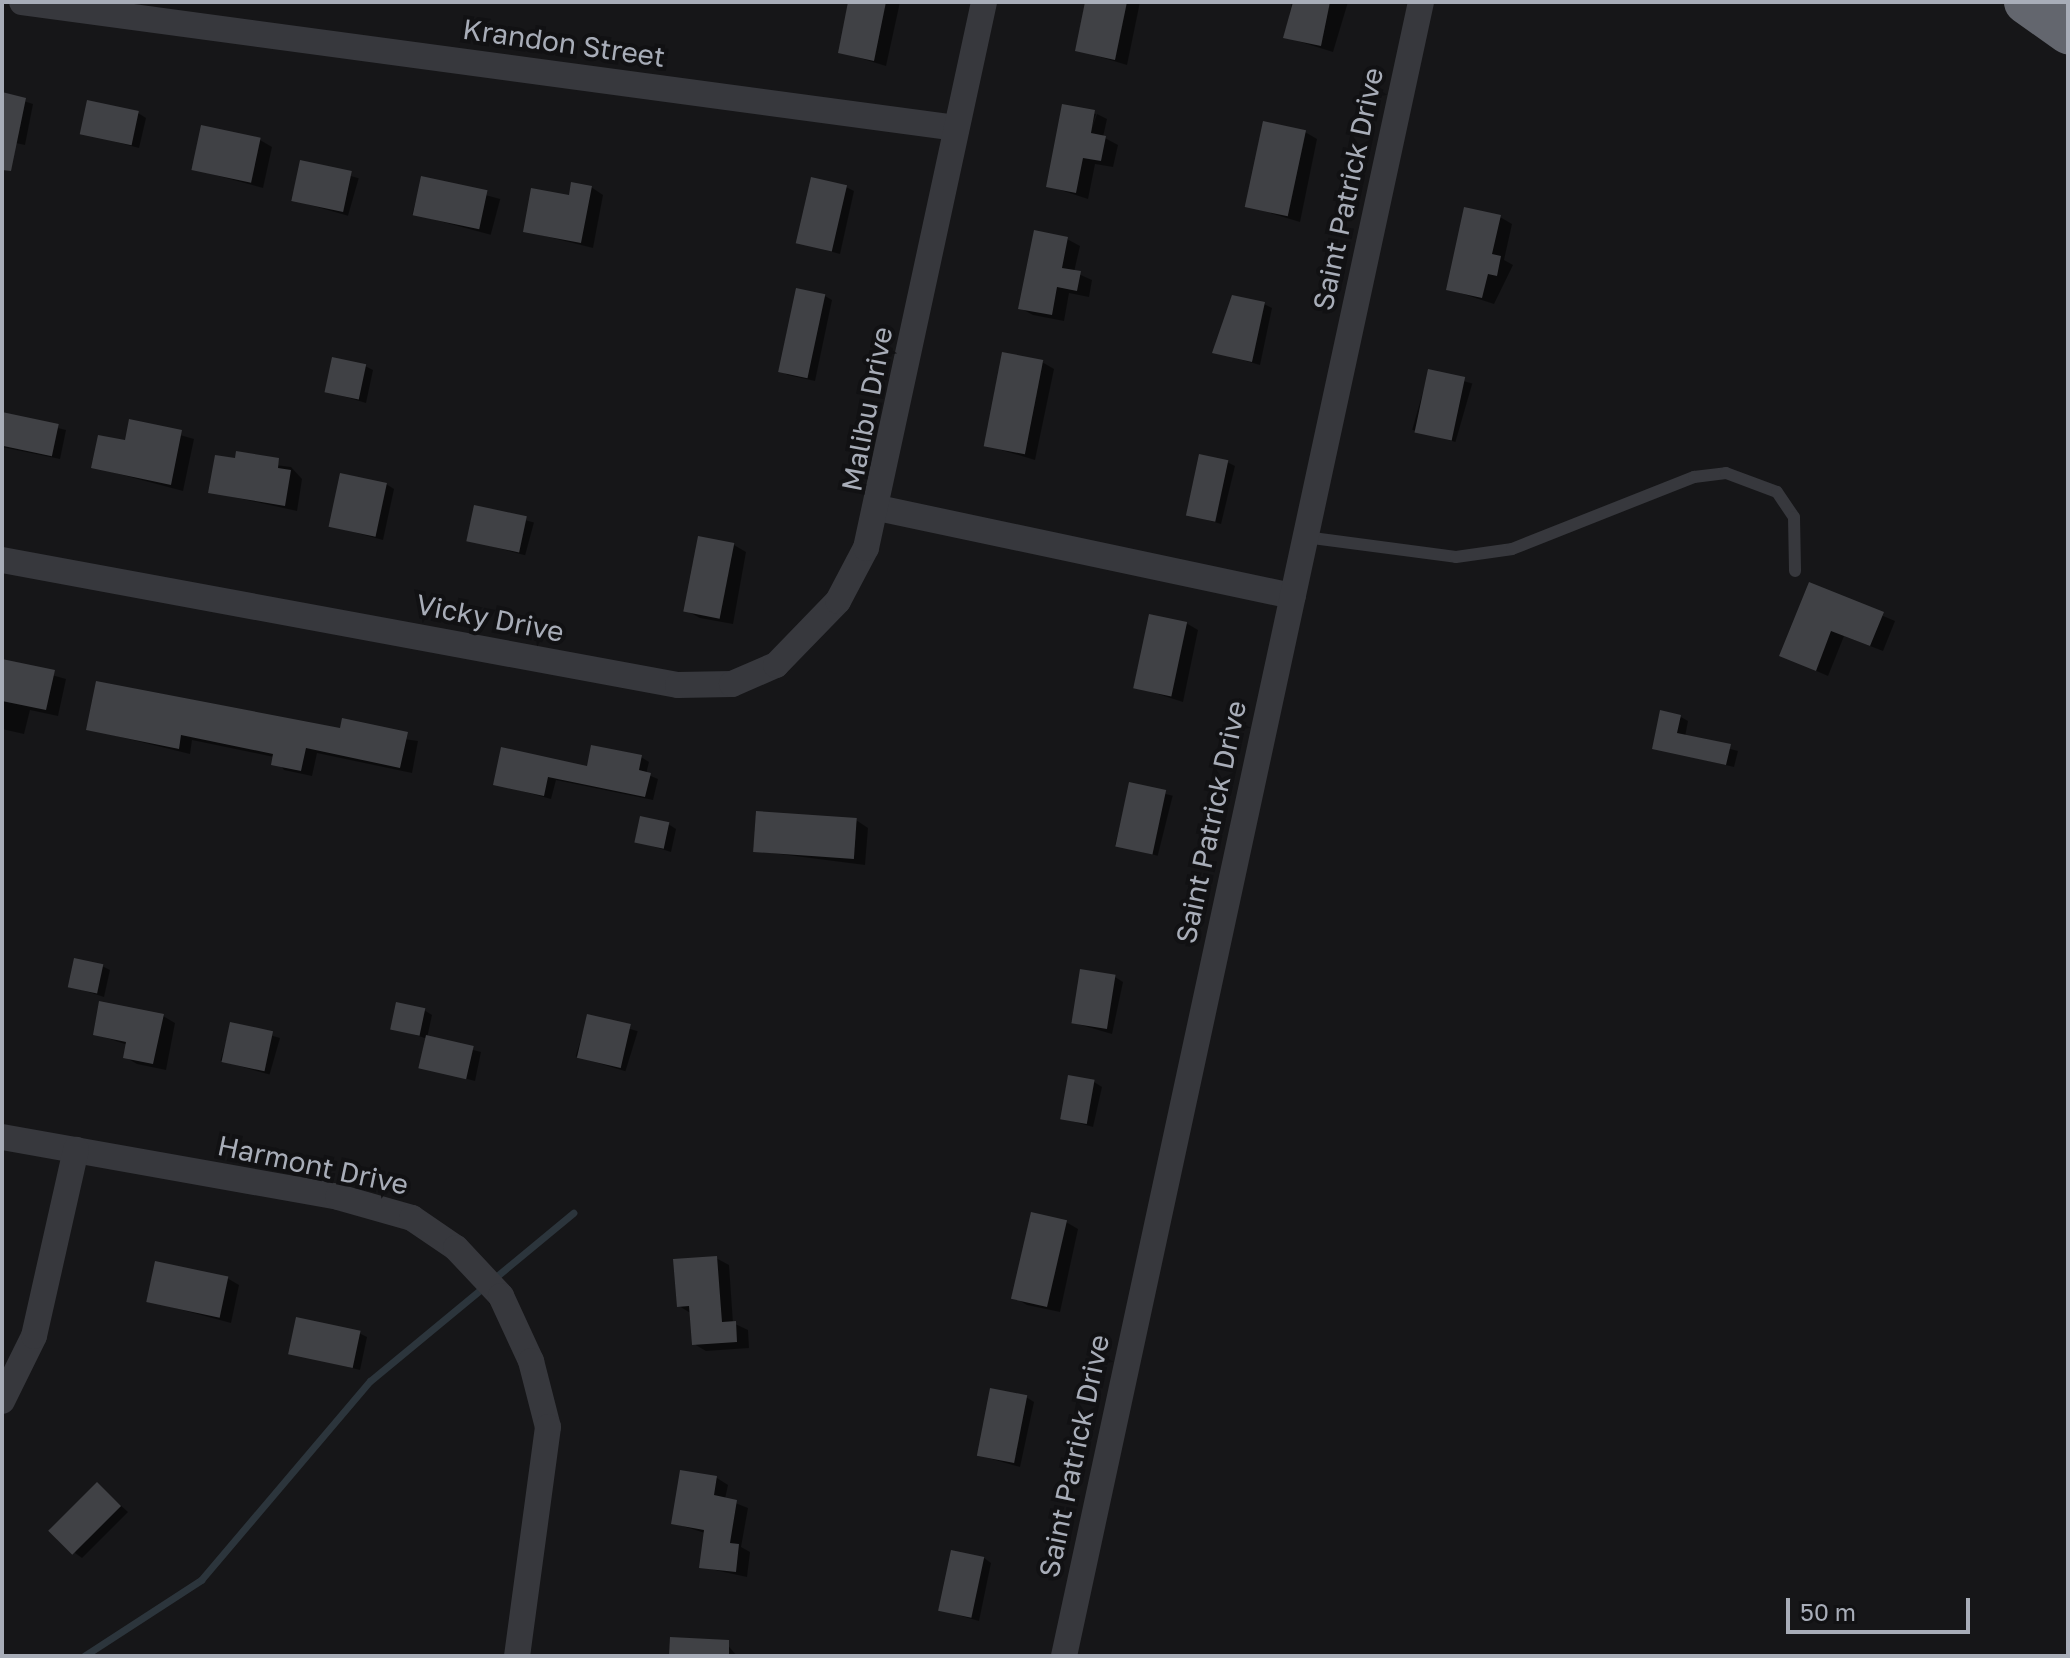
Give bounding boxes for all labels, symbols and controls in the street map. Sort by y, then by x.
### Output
street label: Krandon Street [461,12,667,74]
street label: Saint Patrick Drive [1306,65,1390,313]
street label: Malibu Drive [835,324,899,494]
street label: Vicky Drive [413,587,567,649]
street label: Saint Patrick Drive [1169,698,1253,946]
street label: Harmont Drive [215,1128,411,1202]
street label: Saint Patrick Drive [1032,1332,1116,1580]
scale bar [1790,1582,1974,1632]
text: 50 m [1800,1597,1856,1626]

